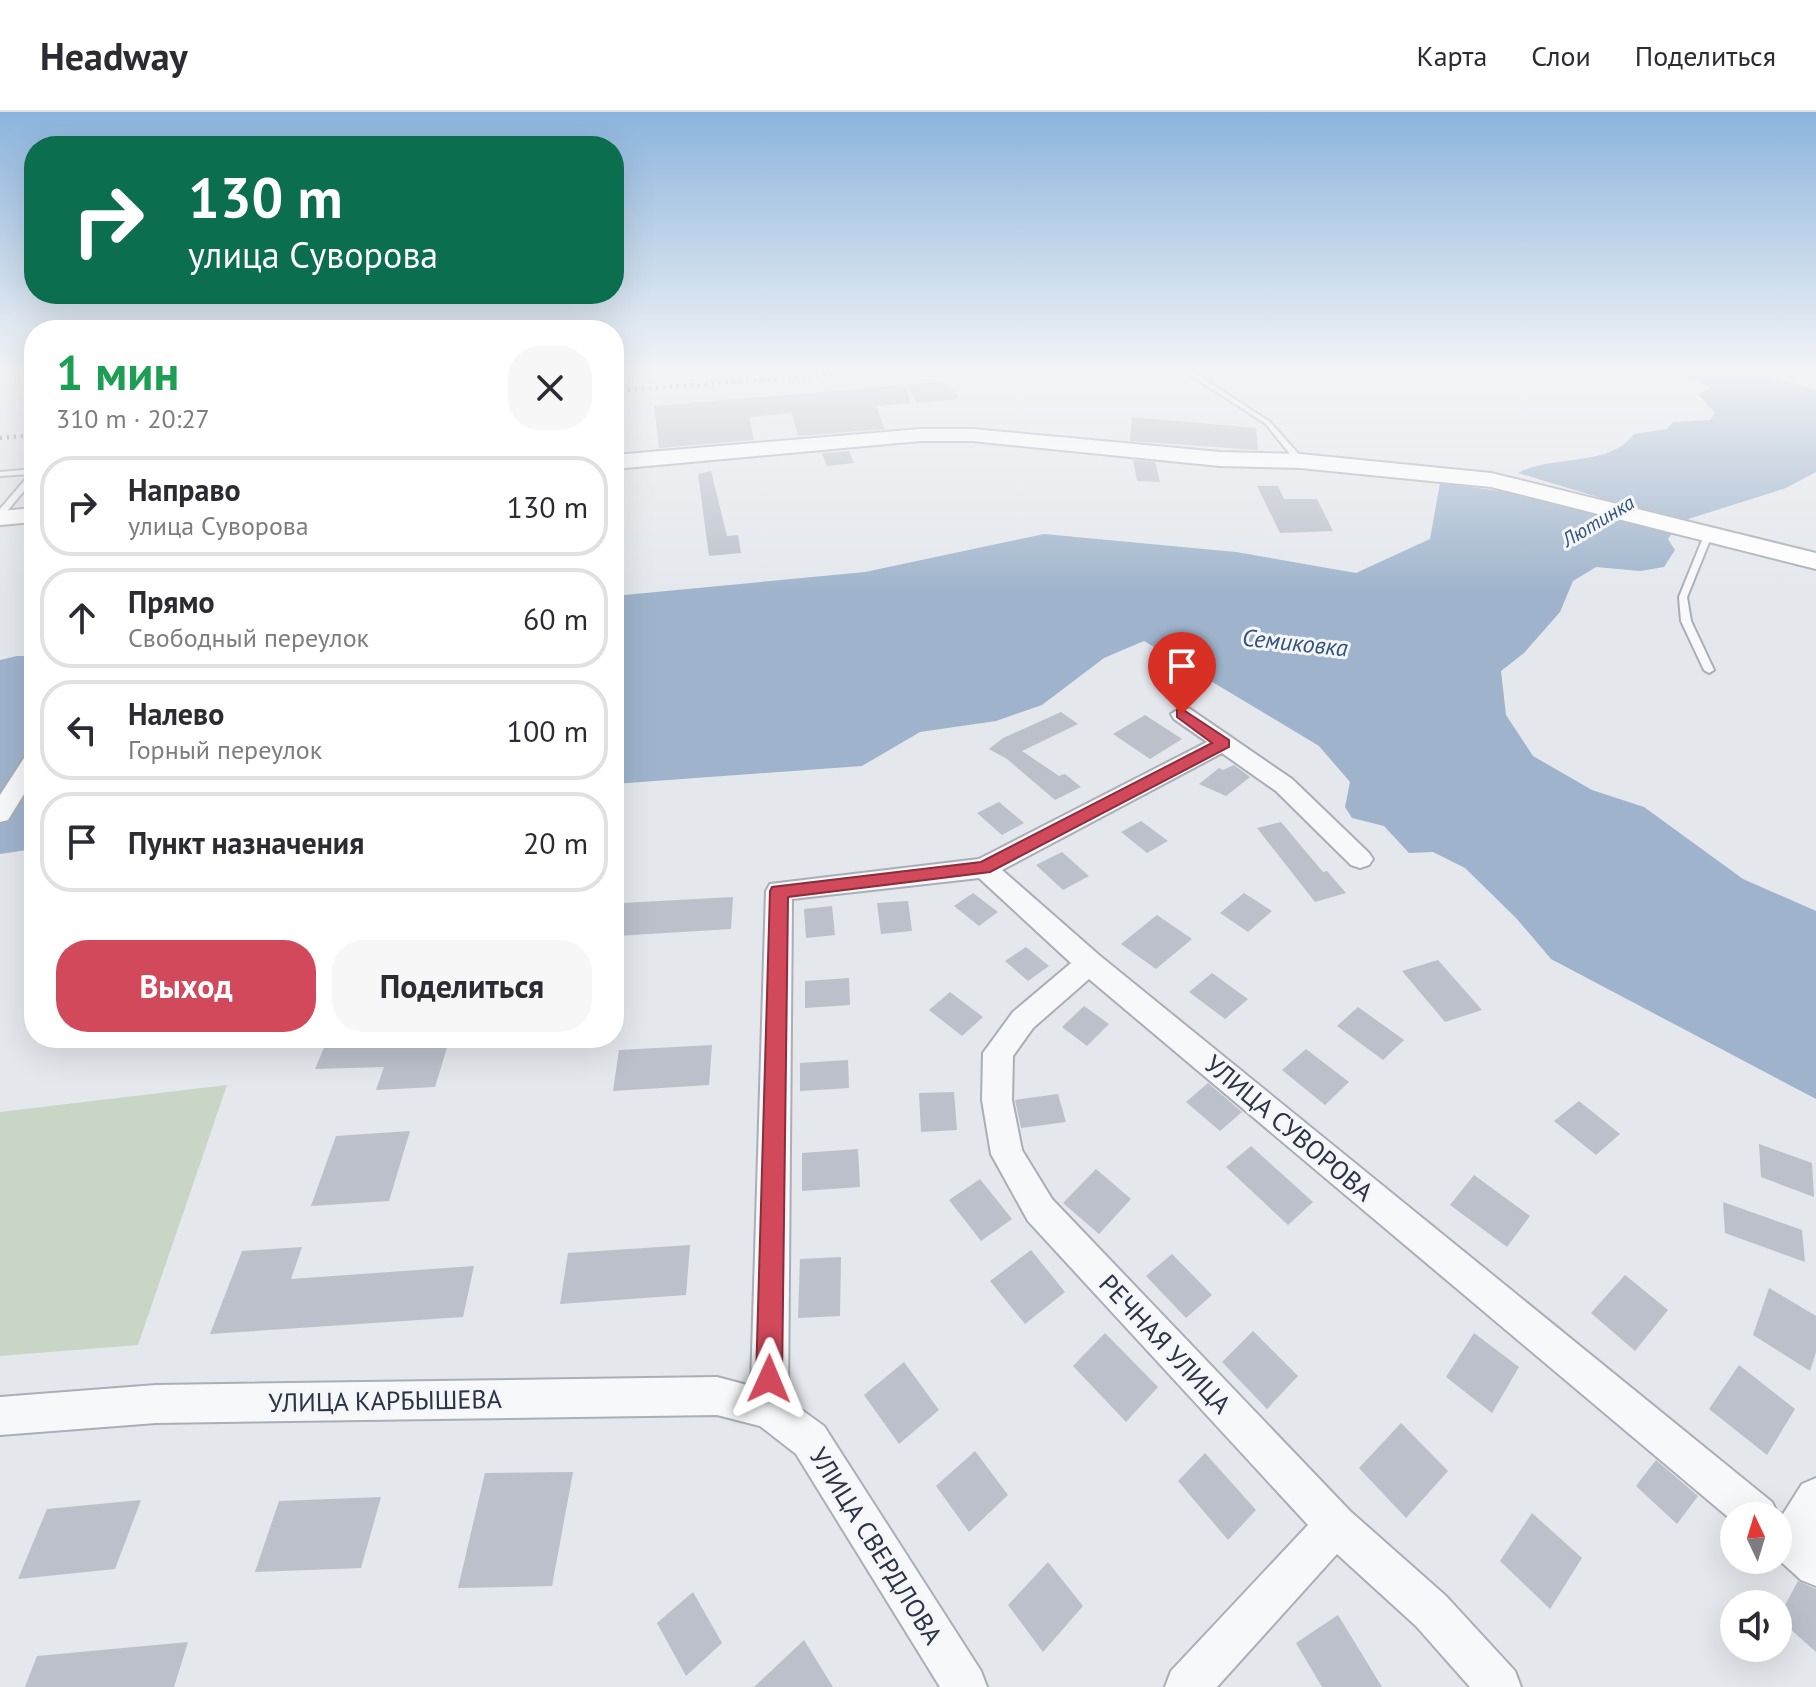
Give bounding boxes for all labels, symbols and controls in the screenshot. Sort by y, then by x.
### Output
text: Headway [40,31,188,80]
text: Карта [1417,37,1487,74]
text: Слои [1531,37,1591,74]
text: Поделиться [1635,37,1776,74]
text: 130 m [188,161,343,233]
icon: right [56,168,160,272]
text: улица Суворова [188,231,438,278]
text: 1 мин [56,341,179,403]
button: close [508,346,592,430]
text: 310 m · 20:27 [56,402,210,435]
text: Направо [128,470,241,509]
icon: right [60,484,104,528]
text: 130 m [507,487,588,526]
water label: Лютинка [1556,489,1639,553]
text: улица Суворова [128,509,309,542]
text: Прямо [128,582,215,621]
icon: ahead [60,596,104,640]
text: 60 m [523,599,588,638]
text: Свободный переулок [128,621,369,654]
water label: Семиковка [1241,622,1350,663]
pin [1148,632,1216,714]
icon: arrive [1160,644,1204,688]
text: Налево [128,694,224,733]
icon: left [60,708,104,752]
text: 100 m [507,711,588,750]
text: Горный переулок [128,733,322,766]
icon: arrive [60,820,104,864]
text: Пункт назначения [128,823,364,862]
text: 20 m [523,823,588,862]
button: Выход [56,940,316,1032]
button: Поделиться [332,940,592,1032]
street label: УЛИЦА СУВОРОВА [1198,1047,1380,1208]
street label: РЕЧНАЯ УЛИЦА [1092,1267,1238,1420]
position arrow [727,1337,811,1421]
street label: УЛИЦА КАРБЫШЕВА [268,1382,502,1419]
street label: УЛИЦА СВЕРДЛОВА [803,1441,950,1650]
north arrow [1720,1502,1792,1574]
map controls [1720,1502,1792,1662]
button: sound [1720,1590,1792,1662]

